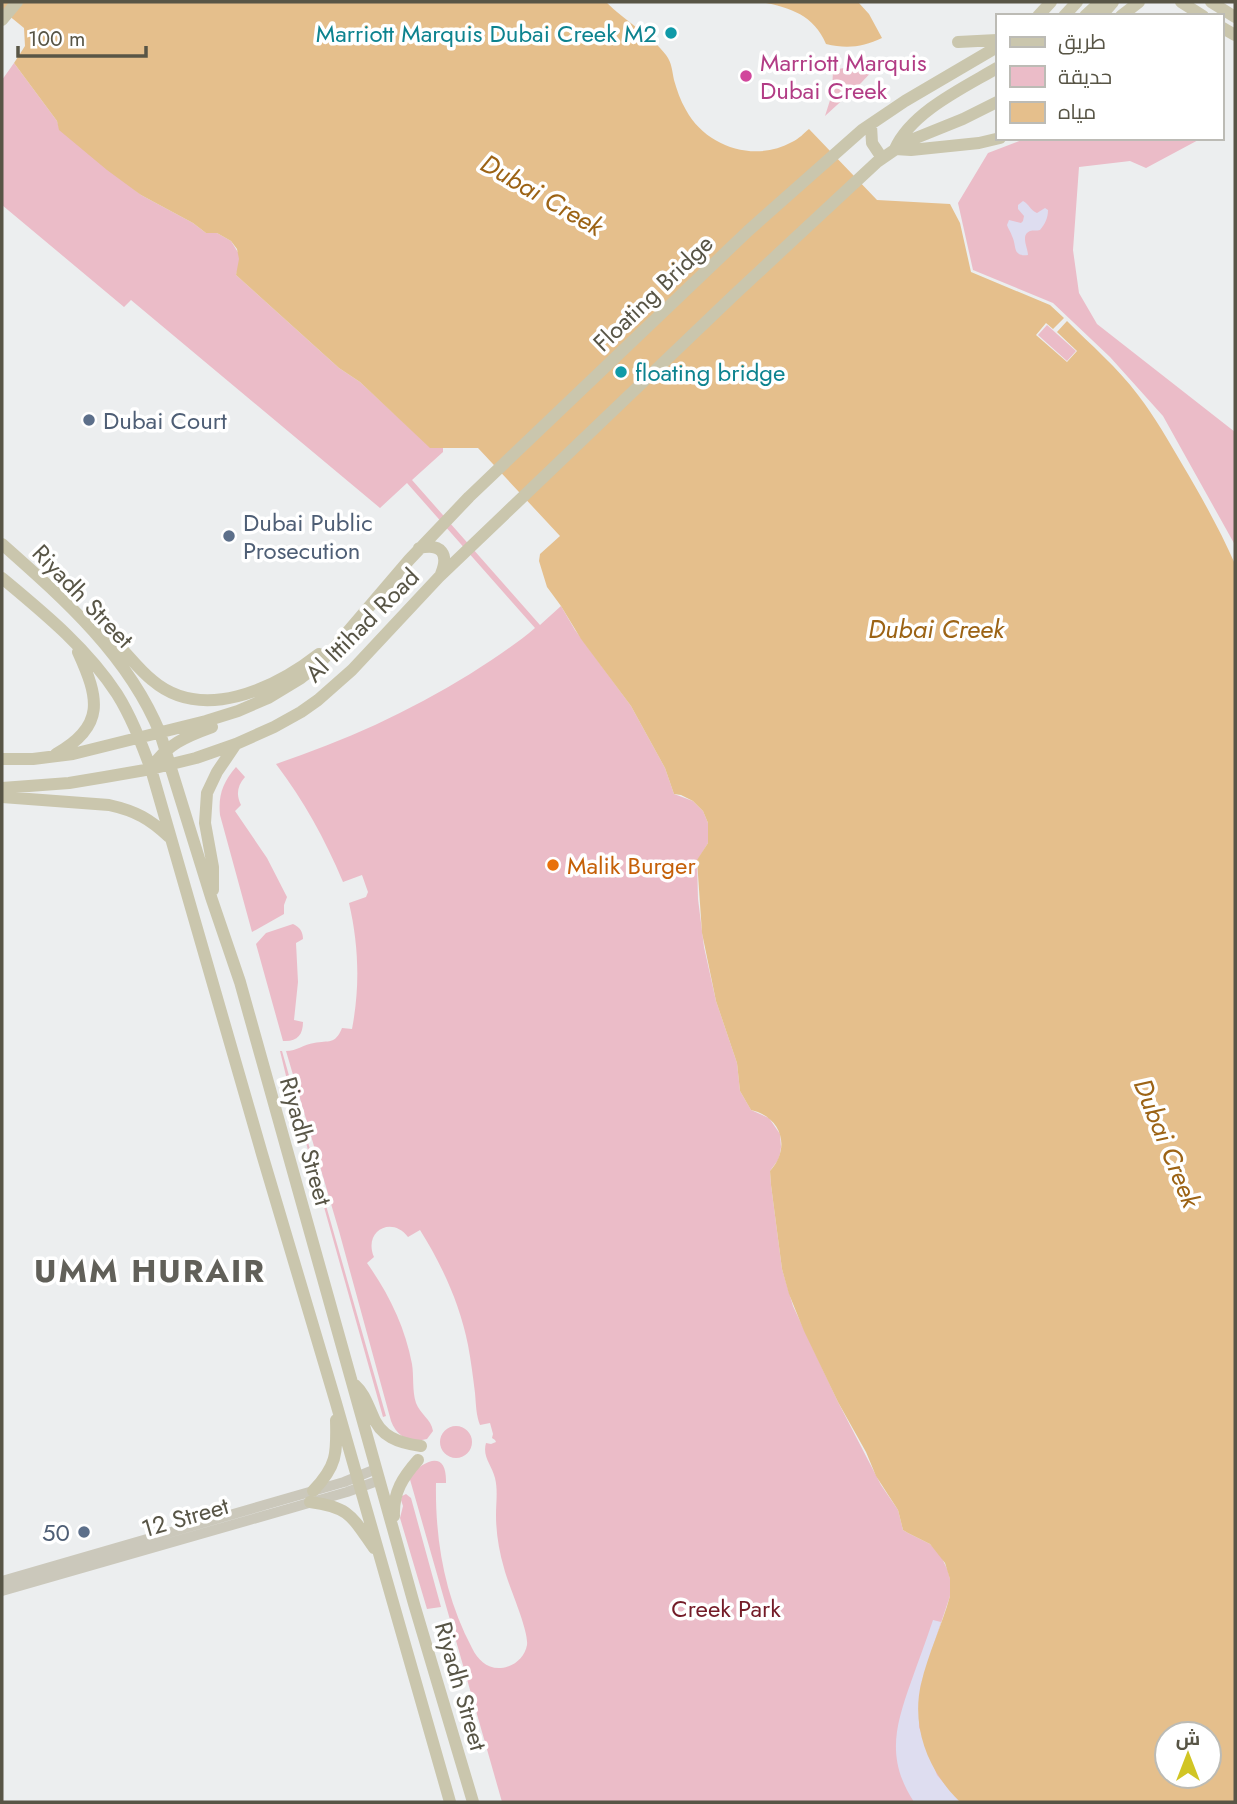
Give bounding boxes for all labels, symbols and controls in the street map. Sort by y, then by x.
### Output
scale bar [18,14,145,58]
legend [996,14,1223,140]
place label: Marriott Marquis Dubai Creek M2 [316,16,657,51]
text: 100 m [28,24,85,54]
marker: Marriott Marquis Dubai Creek M2 [663,25,679,41]
text: طريق [1058,27,1106,57]
place label: Marriott Marquis Dubai Creek [760,45,927,108]
text: حديقة [1058,62,1112,92]
marker: Marriott Marquis Dubai Creek [738,68,754,84]
text: مياه [1058,97,1096,127]
water label: Dubai Creek [474,144,612,246]
street label: Floating Bridge [585,226,721,360]
place label: floating bridge [635,355,785,390]
marker: floating bridge [613,364,629,380]
place label: Dubai Court [103,403,227,438]
marker: Dubai Court [81,412,97,428]
place label: Dubai Public Prosecution [243,505,373,568]
marker: Dubai Public Prosecution [221,528,237,544]
street label: Riyadh Street [24,536,142,656]
street label: Al Ittihad Road [297,560,427,690]
water label: Dubai Creek [868,610,1006,648]
place label: Malik Burger [567,848,696,883]
marker: Malik Burger [545,857,561,873]
street label: Riyadh Street [271,1072,341,1210]
water label: Dubai Creek [1124,1073,1211,1215]
district label: UMM HURAIR [34,1248,266,1294]
street label: 12 Street [137,1488,233,1546]
place label: 50 [42,1515,70,1550]
marker: 50 [76,1524,92,1540]
park label: Creek Park [671,1591,781,1626]
street label: Riyadh Street [426,1617,496,1755]
north arrow [1153,1720,1223,1790]
text: ش [1176,1725,1200,1752]

